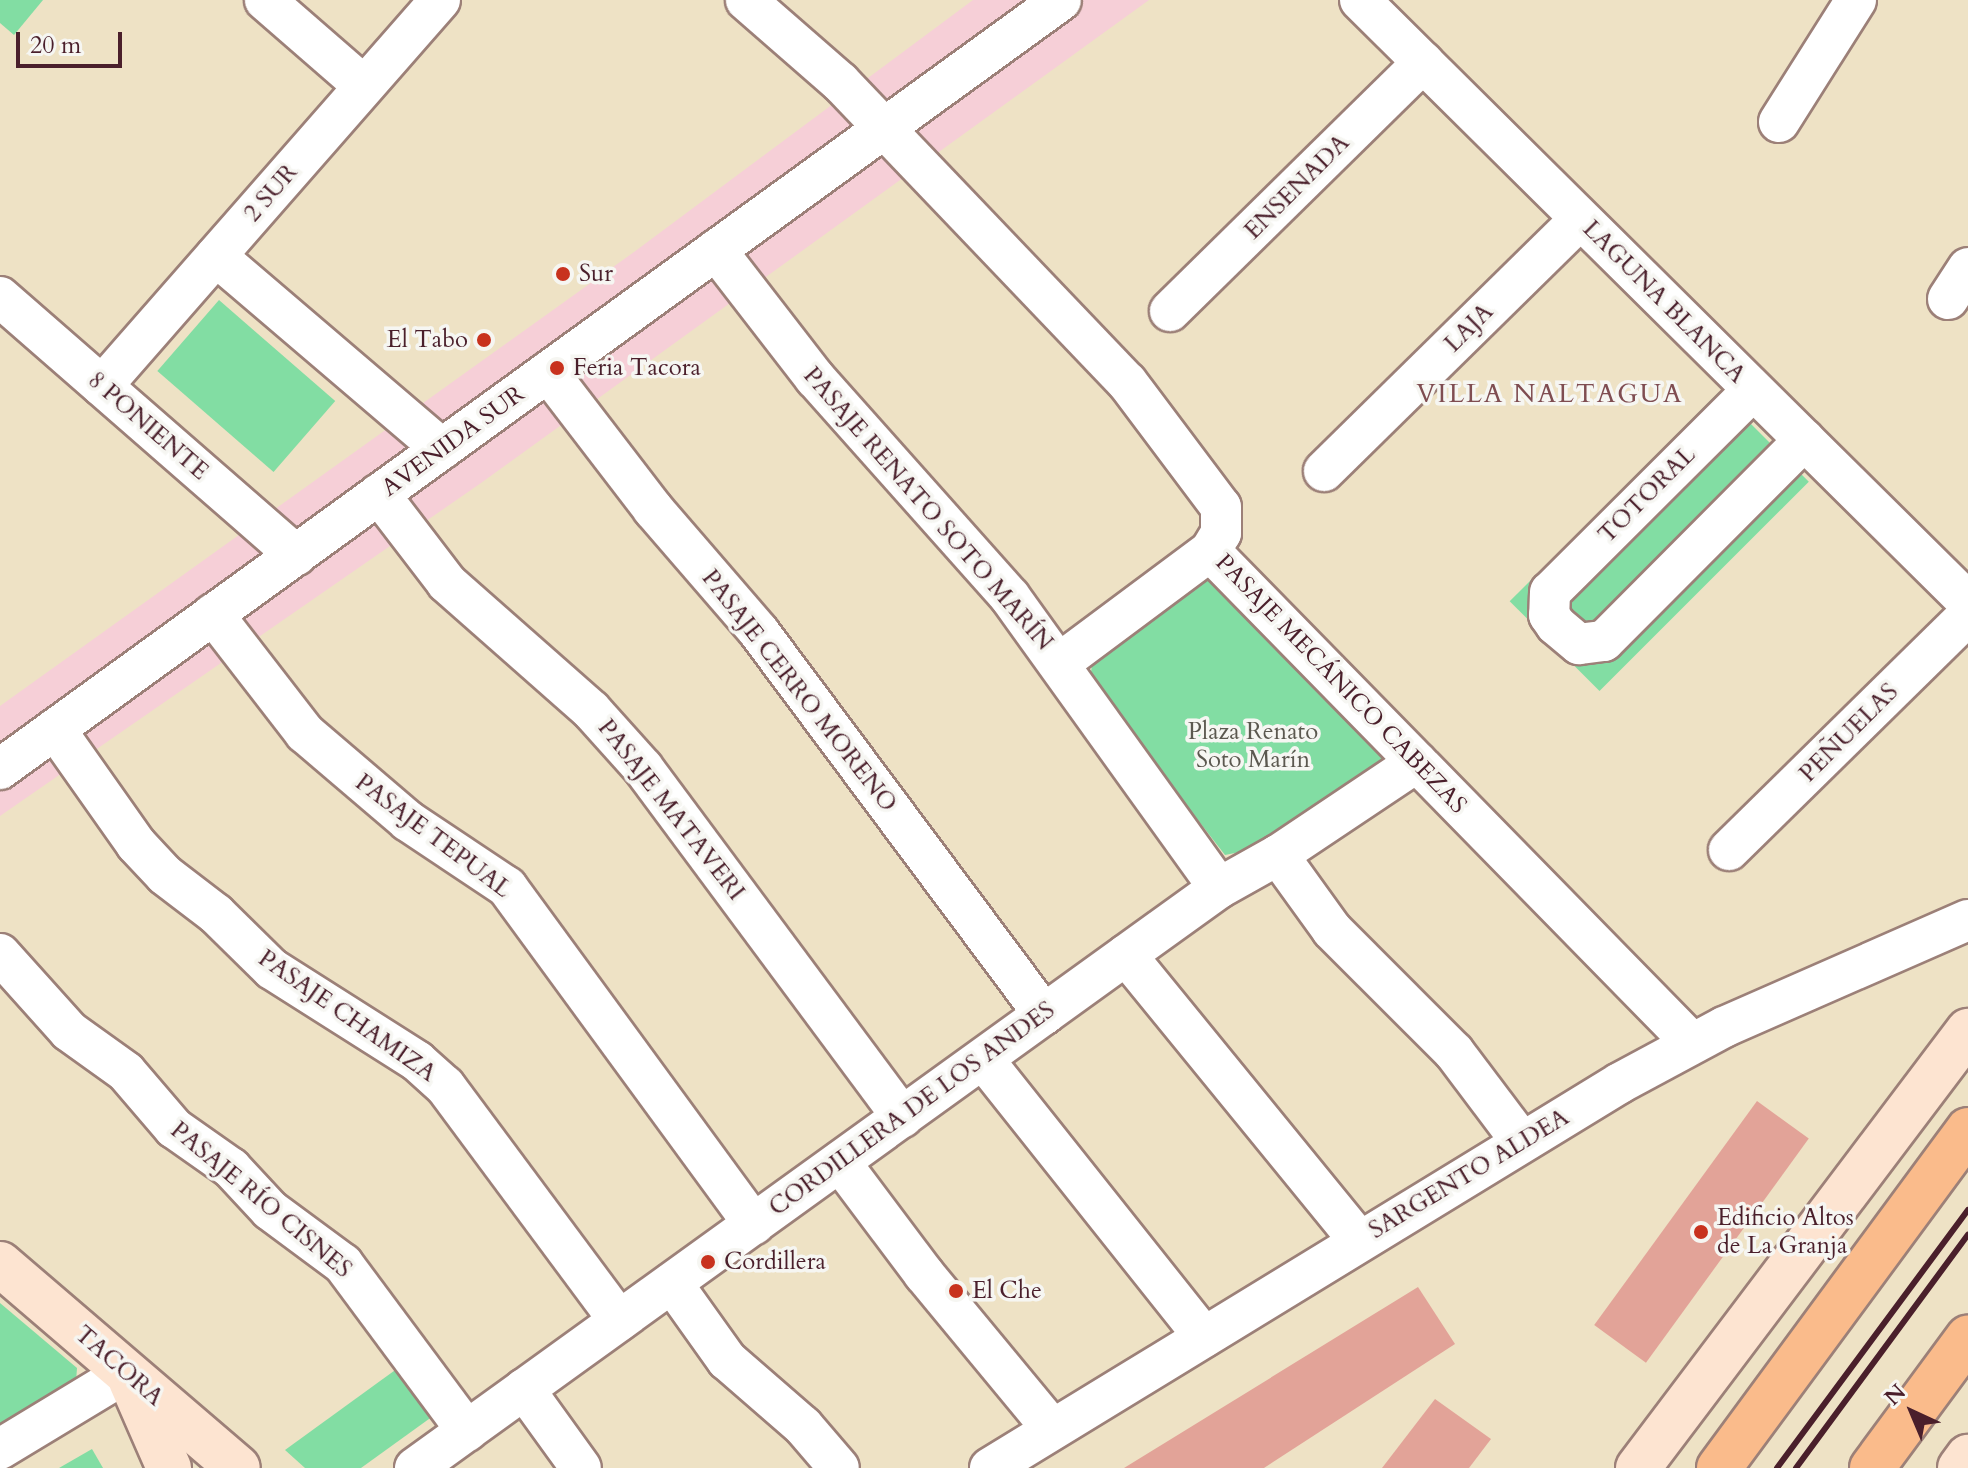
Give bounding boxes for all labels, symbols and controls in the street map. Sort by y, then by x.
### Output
scale bar [20,16,126,66]
text: 20 m [30,29,81,62]
street label: ENSENADA [1239,129,1355,245]
street label: 2 SUR [238,158,304,228]
street label: LAGUNA BLANCA [1577,215,1751,389]
place label: Sur [579,260,613,288]
marker: Sur [554,265,572,283]
street label: LAJA [1439,298,1499,358]
place label: El Tabo [387,326,468,354]
marker: El Tabo [475,331,493,349]
place label: Feria Tacora [573,354,701,382]
marker: Feria Tacora [548,359,566,377]
street label: PASAJE RENATO SOTO MARÍN [797,361,1059,657]
street label: 8 PONIENTE [82,366,214,486]
district label: VILLA NALTAGUA [1416,378,1684,410]
street label: AVENIDA SUR [376,380,530,502]
street label: TOTORAL [1593,441,1701,549]
street label: PASAJE MECÁNICO CABEZAS [1209,548,1473,820]
street label: PASAJE CERRO MORENO [696,564,902,818]
street label: PEÑUELAS [1794,678,1904,788]
street label: PASAJE MATAVERI [592,714,750,906]
park label: Plaza Renato Soto Marín [1188,718,1318,774]
street label: PASAJE TEPUAL [349,768,517,904]
street label: PASAJE CHAMIZA [253,944,441,1088]
street label: CORDILLERA DE LOS ANDES [764,996,1060,1222]
street label: SARGENTO ALDEA [1364,1103,1574,1245]
street label: PASAJE RÍO CISNES [165,1116,357,1284]
place label: Edificio Altos de La Granja [1717,1204,1854,1260]
marker: Edificio Altos de La Granja [1692,1223,1710,1241]
place label: Cordillera [724,1248,826,1276]
marker: Cordillera [699,1253,717,1271]
place label: El Che [972,1277,1042,1305]
marker: El Che [947,1282,965,1300]
street label: TACORA [69,1320,169,1412]
north arrow [1872,1372,1952,1452]
text: N [1878,1377,1913,1412]

